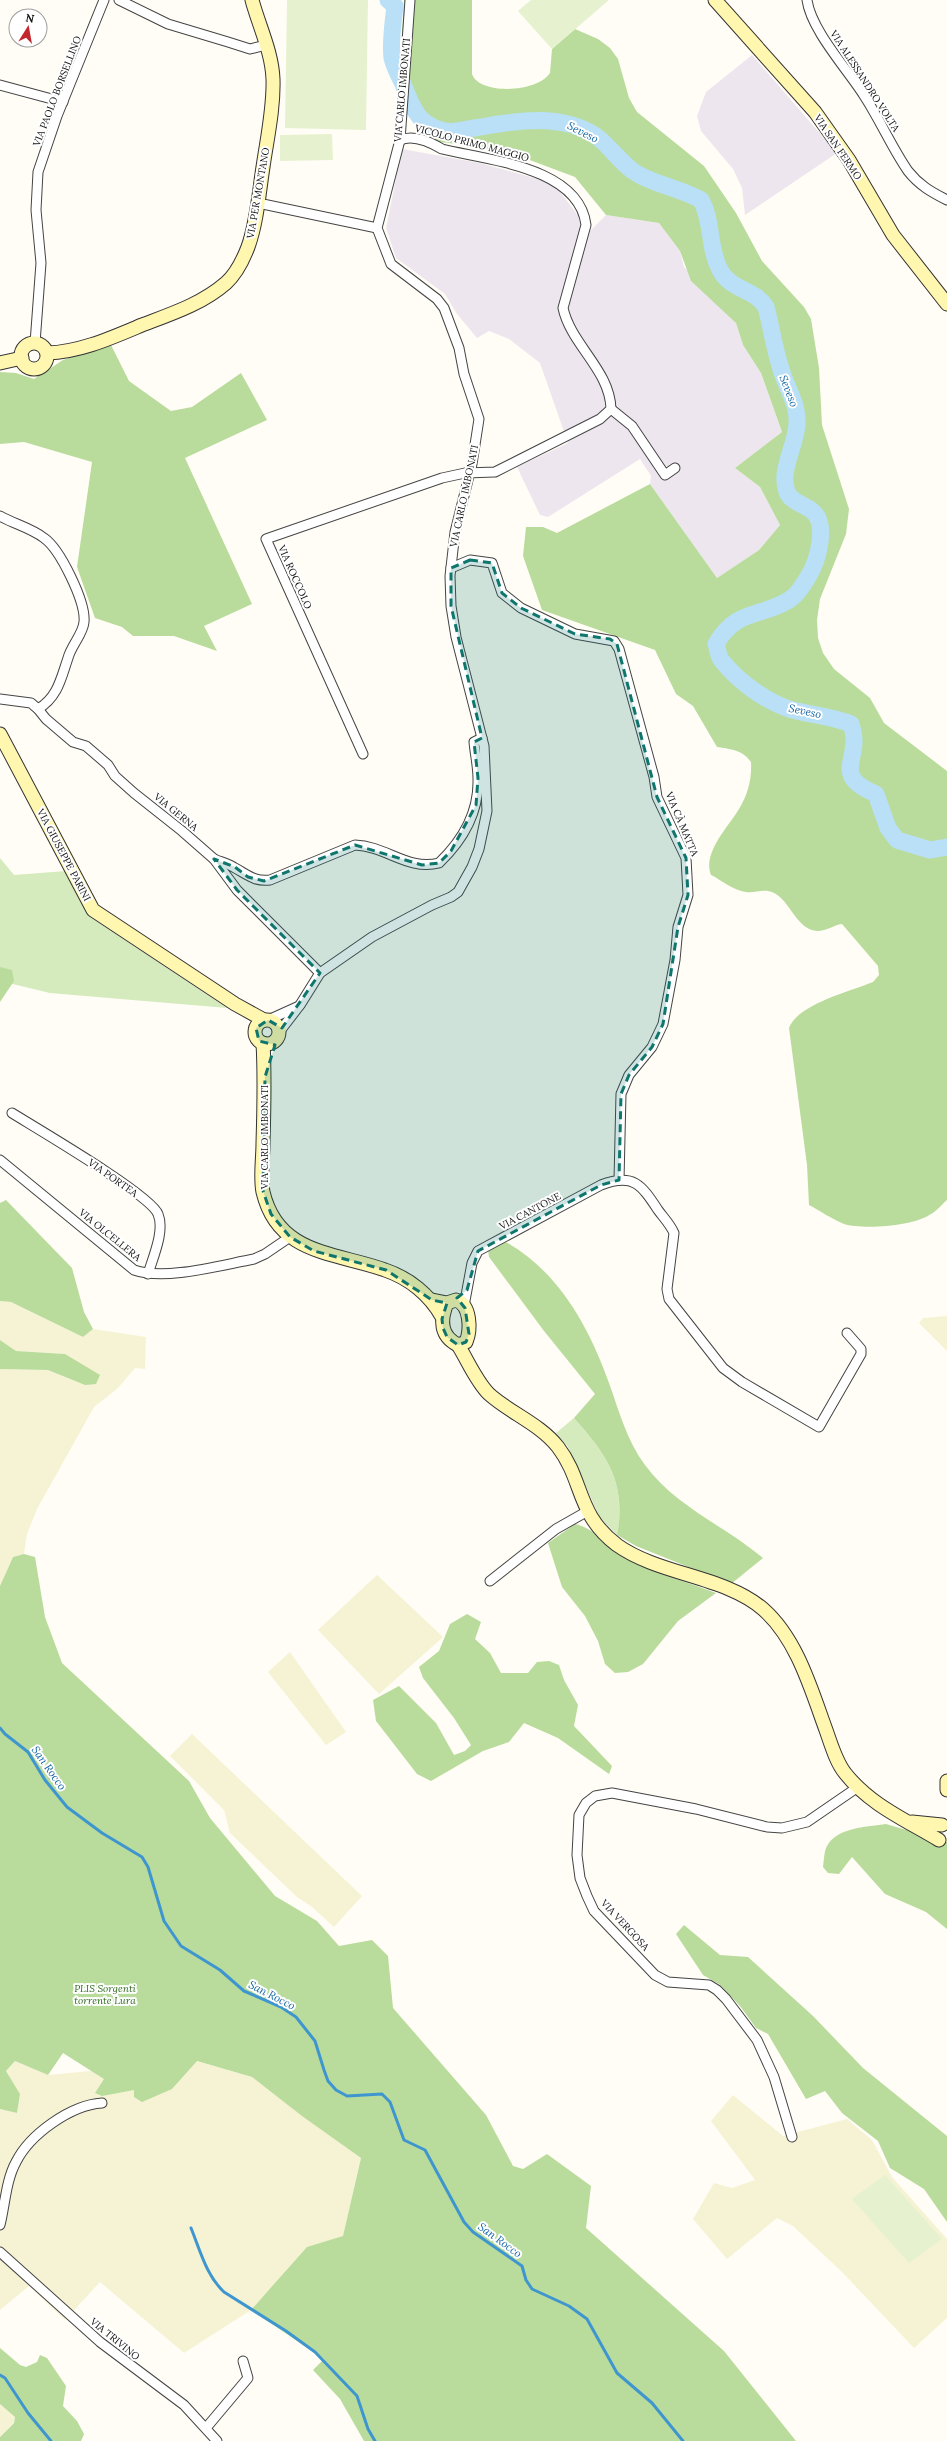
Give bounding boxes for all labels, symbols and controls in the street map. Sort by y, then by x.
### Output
north arrow [8,8,48,48]
text: N [24,10,36,26]
street label: VIA ALESSANDRO VOLTA [827,27,903,135]
street label: VIA PAOLO BORSELLINO [30,34,84,149]
street label: VIA CARLO IMBONATI [391,37,413,144]
street label: VIA SAN FERMO [811,111,865,182]
water label: Seveso [565,118,601,146]
street label: VICOLO PRIMO MAGGIO [412,121,531,165]
street label: VIA PER MONTANO [243,146,272,241]
water label: Seveso [777,373,802,409]
street label: VIA CARLO IMBONATI [447,444,481,549]
street label: VIA ROCCOLO [275,542,315,611]
water label: Seveso [787,701,823,721]
street label: VIA CÀ MATTA [662,789,702,859]
street label: VIA GERNA [151,790,201,834]
street label: VIA GIUSEPPE PARINI [34,806,94,903]
street label: VIA CARLO IMBONATI [258,1085,271,1190]
street label: VIA PORTEA [85,1156,141,1200]
street label: VIA CANTONE [496,1189,563,1233]
street label: VIA OLCELLERA [76,1205,144,1264]
water label: San Rocco [29,1743,69,1793]
street label: VIA VERGOSA [597,1896,652,1954]
water label: San Rocco [246,1977,298,2013]
park label: PLIS Sorgenti torrente Lura [74,1982,137,2007]
water label: San Rocco [475,2219,525,2261]
street label: VIA TRIVINO [87,2314,143,2363]

